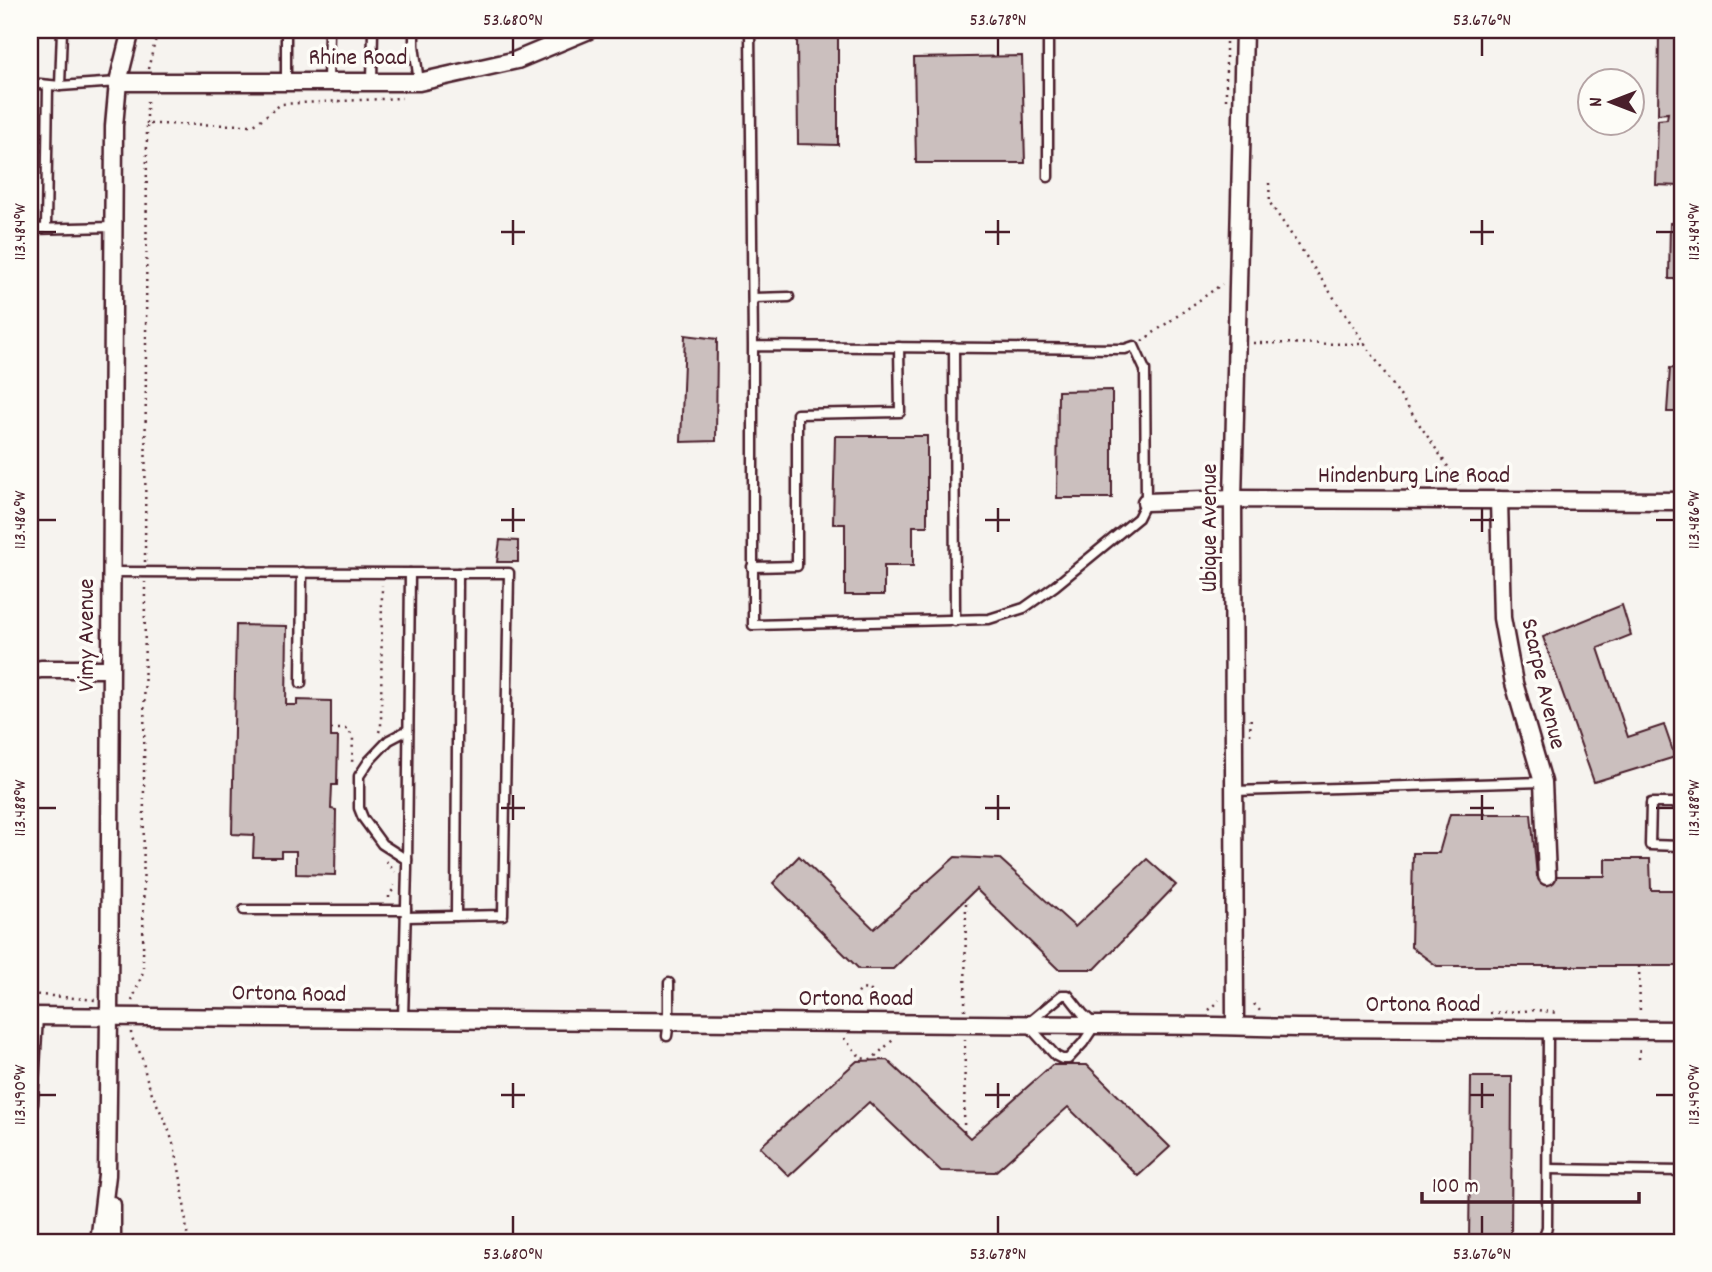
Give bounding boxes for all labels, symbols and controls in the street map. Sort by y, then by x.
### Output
text: 53.680°N [483,9,543,34]
text: 53.678°N [970,9,1026,34]
text: 53.676°N [1453,9,1511,34]
street label: Rhine Road [308,42,408,76]
north arrow [1576,66,1646,136]
text: N [1584,97,1611,107]
text: 113.484°W [9,203,34,261]
text: 113.484°W [1683,203,1708,261]
street label: Hindenburg Line Road [1318,460,1510,494]
street label: Ubique Avenue [1194,463,1228,593]
text: 113.486°W [9,490,34,549]
text: 113.486°W [1683,490,1708,549]
street label: Vimy Avenue [71,578,105,692]
street label: Scarpe Avenue [1510,615,1574,753]
text: 113.488°W [9,779,34,836]
text: 113.488°W [1683,779,1708,836]
street label: Ortona Road [231,977,347,1013]
street label: Ortona Road [799,983,913,1017]
street label: Ortona Road [1366,989,1480,1023]
text: 113.490°W [9,1064,34,1125]
text: 113.490°W [1683,1064,1708,1125]
scale bar [1422,1160,1638,1204]
text: 100 m [1432,1173,1479,1203]
text: 53.680°N [483,1243,543,1268]
text: 53.678°N [970,1243,1026,1268]
text: 53.676°N [1453,1243,1511,1268]

